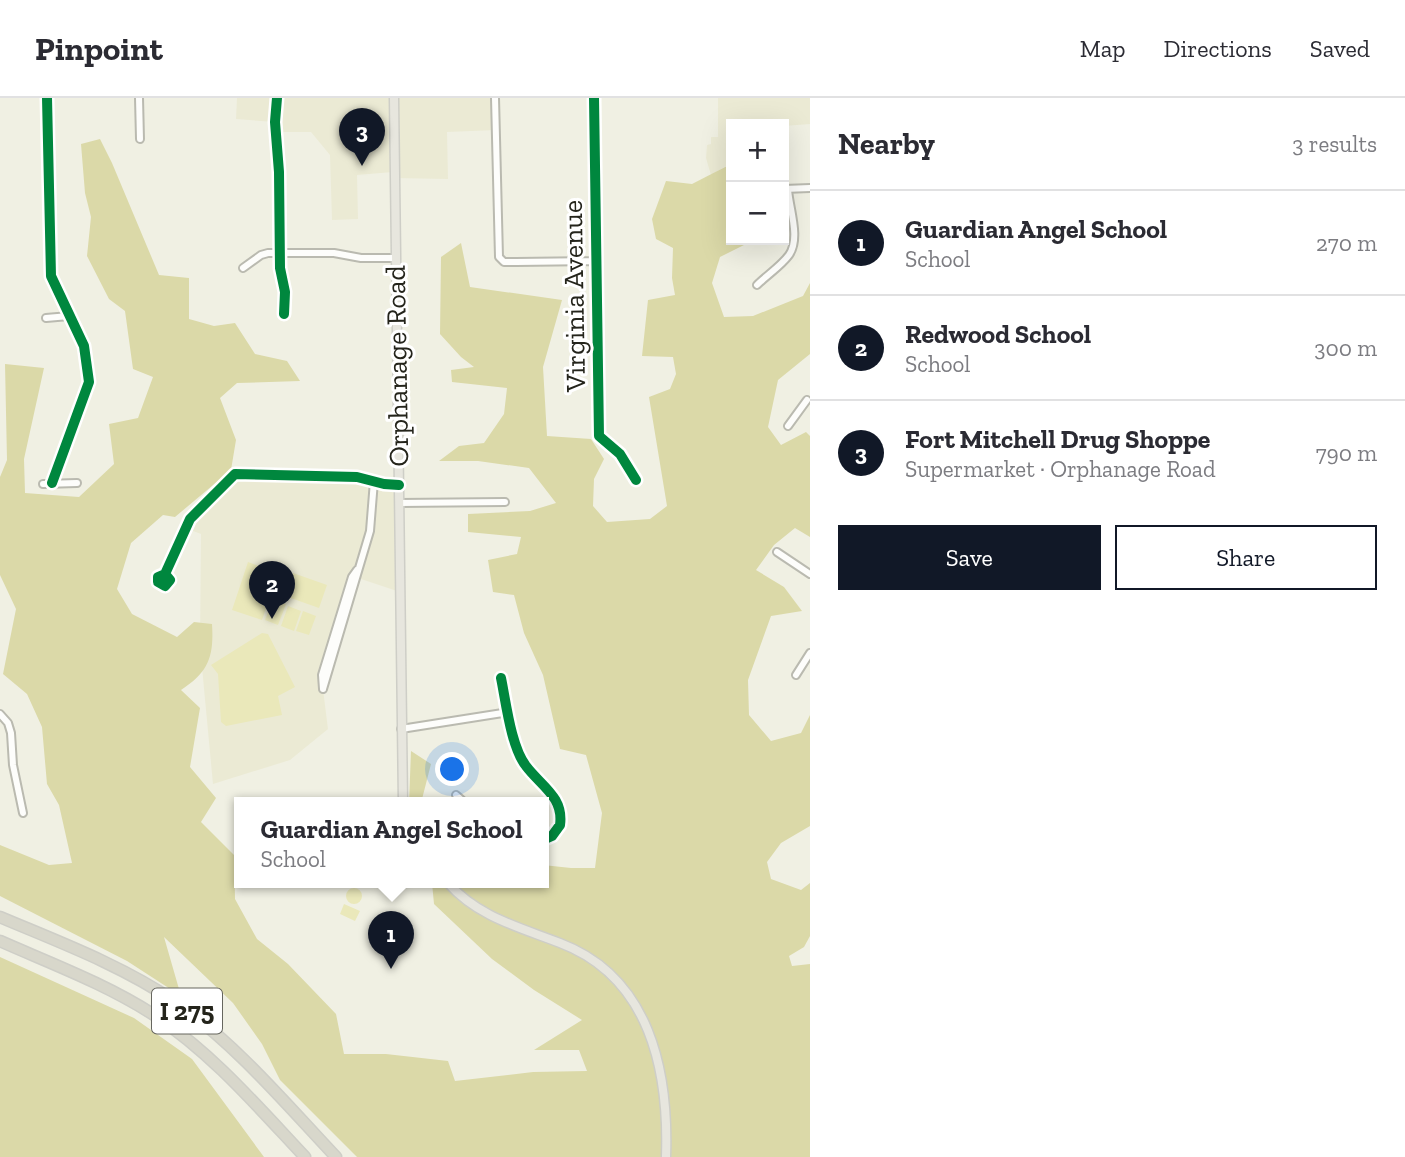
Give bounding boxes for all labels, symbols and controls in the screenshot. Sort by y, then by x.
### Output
text: Pinpoint [35,29,163,68]
text: Map [1080,34,1126,63]
text: Directions [1164,34,1272,63]
text: Saved [1310,34,1370,63]
pin: 3 [339,108,385,166]
map controls [726,119,789,245]
button: + [726,119,789,182]
text: Nearby [838,126,935,162]
text: 3 results [1292,130,1377,158]
button: − [726,182,789,245]
street label: Virginia Avenue [556,200,592,393]
text: Guardian Angel School [905,213,1167,245]
text: 1 [856,229,866,257]
text: 270 m [1316,229,1377,257]
text: School [905,245,970,273]
street label: Orphanage Road [379,265,415,467]
text: Redwood School [905,318,1091,350]
text: 2 [855,334,867,362]
text: 300 m [1314,334,1377,362]
text: School [905,350,970,378]
text: Fort Mitchell Drug Shoppe [905,423,1210,455]
text: 3 [855,439,867,467]
text: 790 m [1316,439,1377,467]
text: Supermarket · Orphanage Road [905,455,1216,483]
button: Save [838,525,1101,590]
button: Share [1115,525,1377,590]
pin: 2 [249,561,295,619]
your location [435,752,469,786]
popup [234,797,549,888]
text: Guardian Angel School [260,813,523,845]
text: School [260,845,326,873]
pin: 1 [368,911,414,969]
road number: I 275 [152,988,222,1034]

